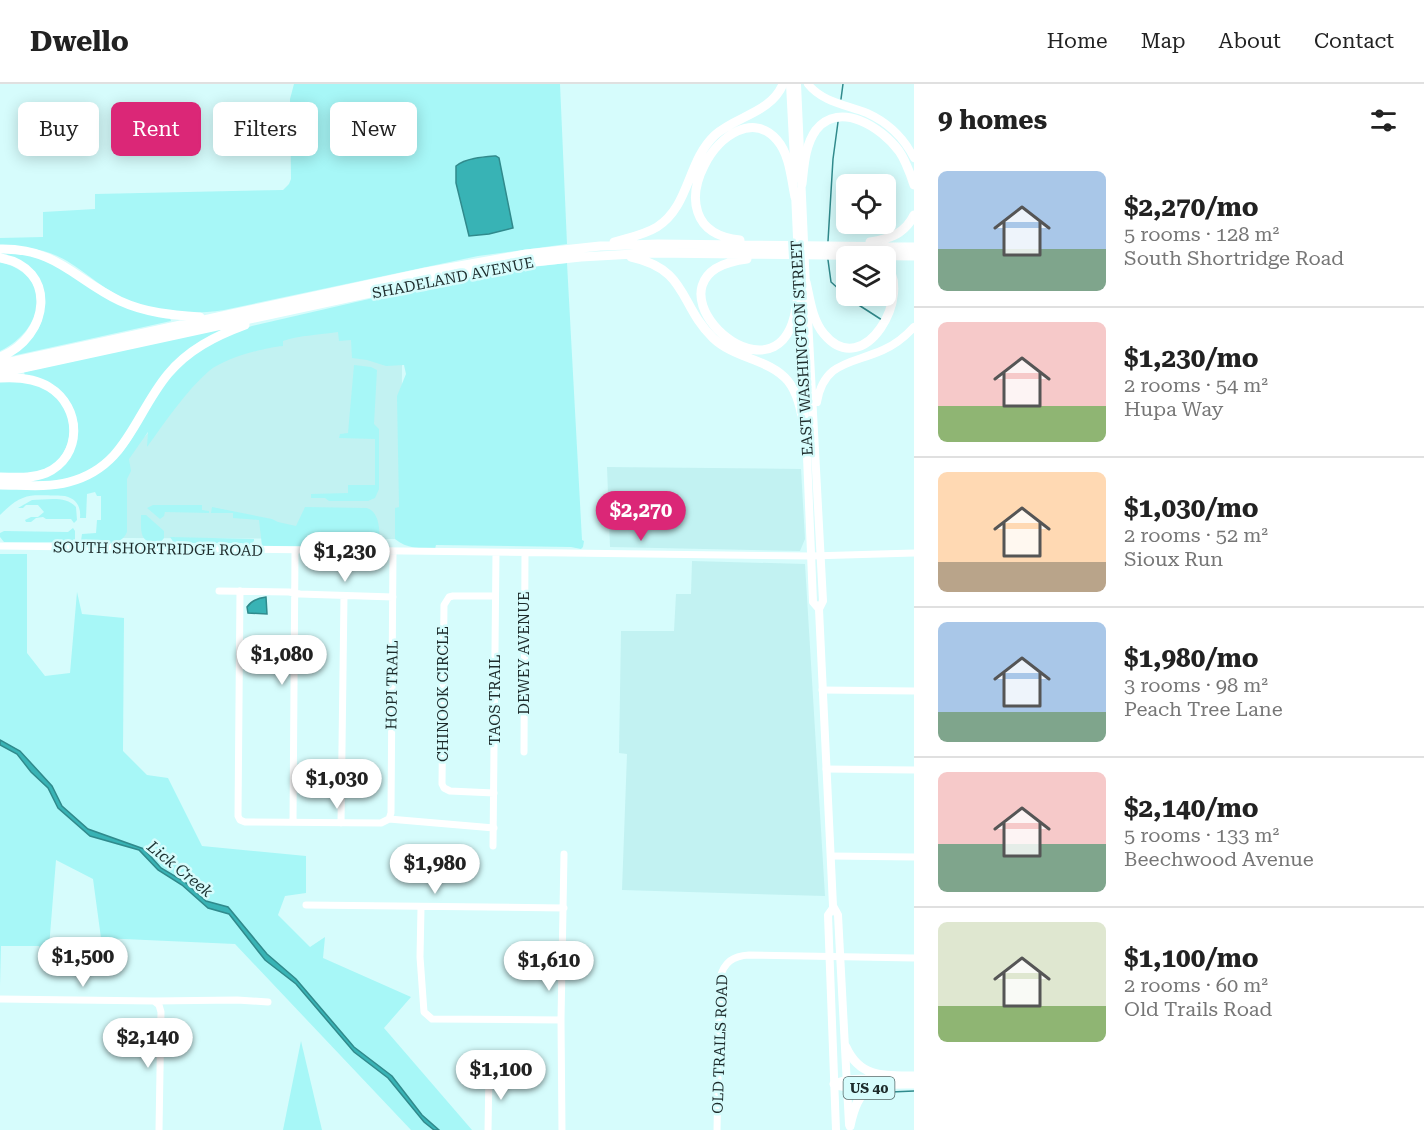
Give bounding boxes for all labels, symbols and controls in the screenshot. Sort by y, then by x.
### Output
text: Dwello [30,25,129,58]
text: Home [1047,29,1108,53]
text: Map [1141,29,1186,53]
text: About [1219,29,1281,53]
text: Contact [1314,29,1394,53]
chip: Buy [18,102,99,156]
chip: Rent [111,102,201,156]
chip: Filters [213,102,318,156]
chip: New [330,102,417,156]
icon: filters [1367,104,1400,137]
text: 9 homes [938,105,1047,135]
map controls [836,174,896,306]
button: locate [836,174,896,234]
text: $2,270/mo [1124,192,1259,222]
icon: home [986,195,1058,267]
text: 5 rooms · 128 m² [1124,222,1279,246]
street label: EAST WASHINGTON STREET [787,240,817,456]
button: layers [836,246,896,306]
text: South Shortridge Road [1124,246,1344,270]
street label: SHADELAND AVENUE [371,254,535,302]
text: $1,230/mo [1124,343,1259,373]
icon: home [986,346,1058,418]
text: 2 rooms · 54 m² [1124,373,1268,397]
text: Hupa Way [1124,397,1223,421]
pin: $2,270 [592,491,690,542]
text: $1,030/mo [1124,493,1259,523]
icon: home [986,496,1058,568]
text: $2,270 [610,498,672,522]
text: 2 rooms · 52 m² [1124,523,1268,547]
pin: $1,230 [296,532,394,583]
street label: SOUTH SHORTRIDGE ROAD [53,538,263,560]
text: $1,230 [314,539,376,563]
text: Sioux Run [1124,547,1223,571]
street label: DEWEY AVENUE [515,591,533,715]
street label: CHINOOK CIRCLE [434,626,452,762]
pin: $1,080 [233,635,331,686]
street label: HOPI TRAIL [382,640,402,730]
text: $1,080 [251,642,313,666]
text: $1,980/mo [1124,643,1259,673]
icon: home [986,646,1058,718]
street label: TAOS TRAIL [486,655,504,745]
text: 3 rooms · 98 m² [1124,673,1268,697]
text: Peach Tree Lane [1124,697,1283,721]
pin: $1,030 [288,759,386,810]
text: $1,030 [306,766,368,790]
text: $2,140/mo [1124,793,1259,823]
icon: home [986,796,1058,868]
text: 5 rooms · 133 m² [1124,823,1279,847]
water label: Lick Creek [143,836,217,901]
pin: $1,980 [386,844,484,895]
text: Beechwood Avenue [1124,847,1314,871]
text: $1,980 [404,851,466,875]
pin: $1,500 [34,937,132,988]
pin: $1,610 [500,941,598,992]
text: $1,100/mo [1124,943,1259,973]
text: $1,500 [52,944,114,968]
icon: home [986,946,1058,1018]
text: $1,610 [518,948,580,972]
text: 2 rooms · 60 m² [1124,973,1268,997]
street label: OLD TRAILS ROAD [709,974,731,1114]
text: Old Trails Road [1124,997,1272,1021]
pin: $2,140 [99,1018,197,1069]
text: $2,140 [117,1025,179,1049]
pin: $1,100 [452,1050,550,1101]
text: $1,100 [470,1057,532,1081]
road number: US 40 [844,1077,894,1099]

